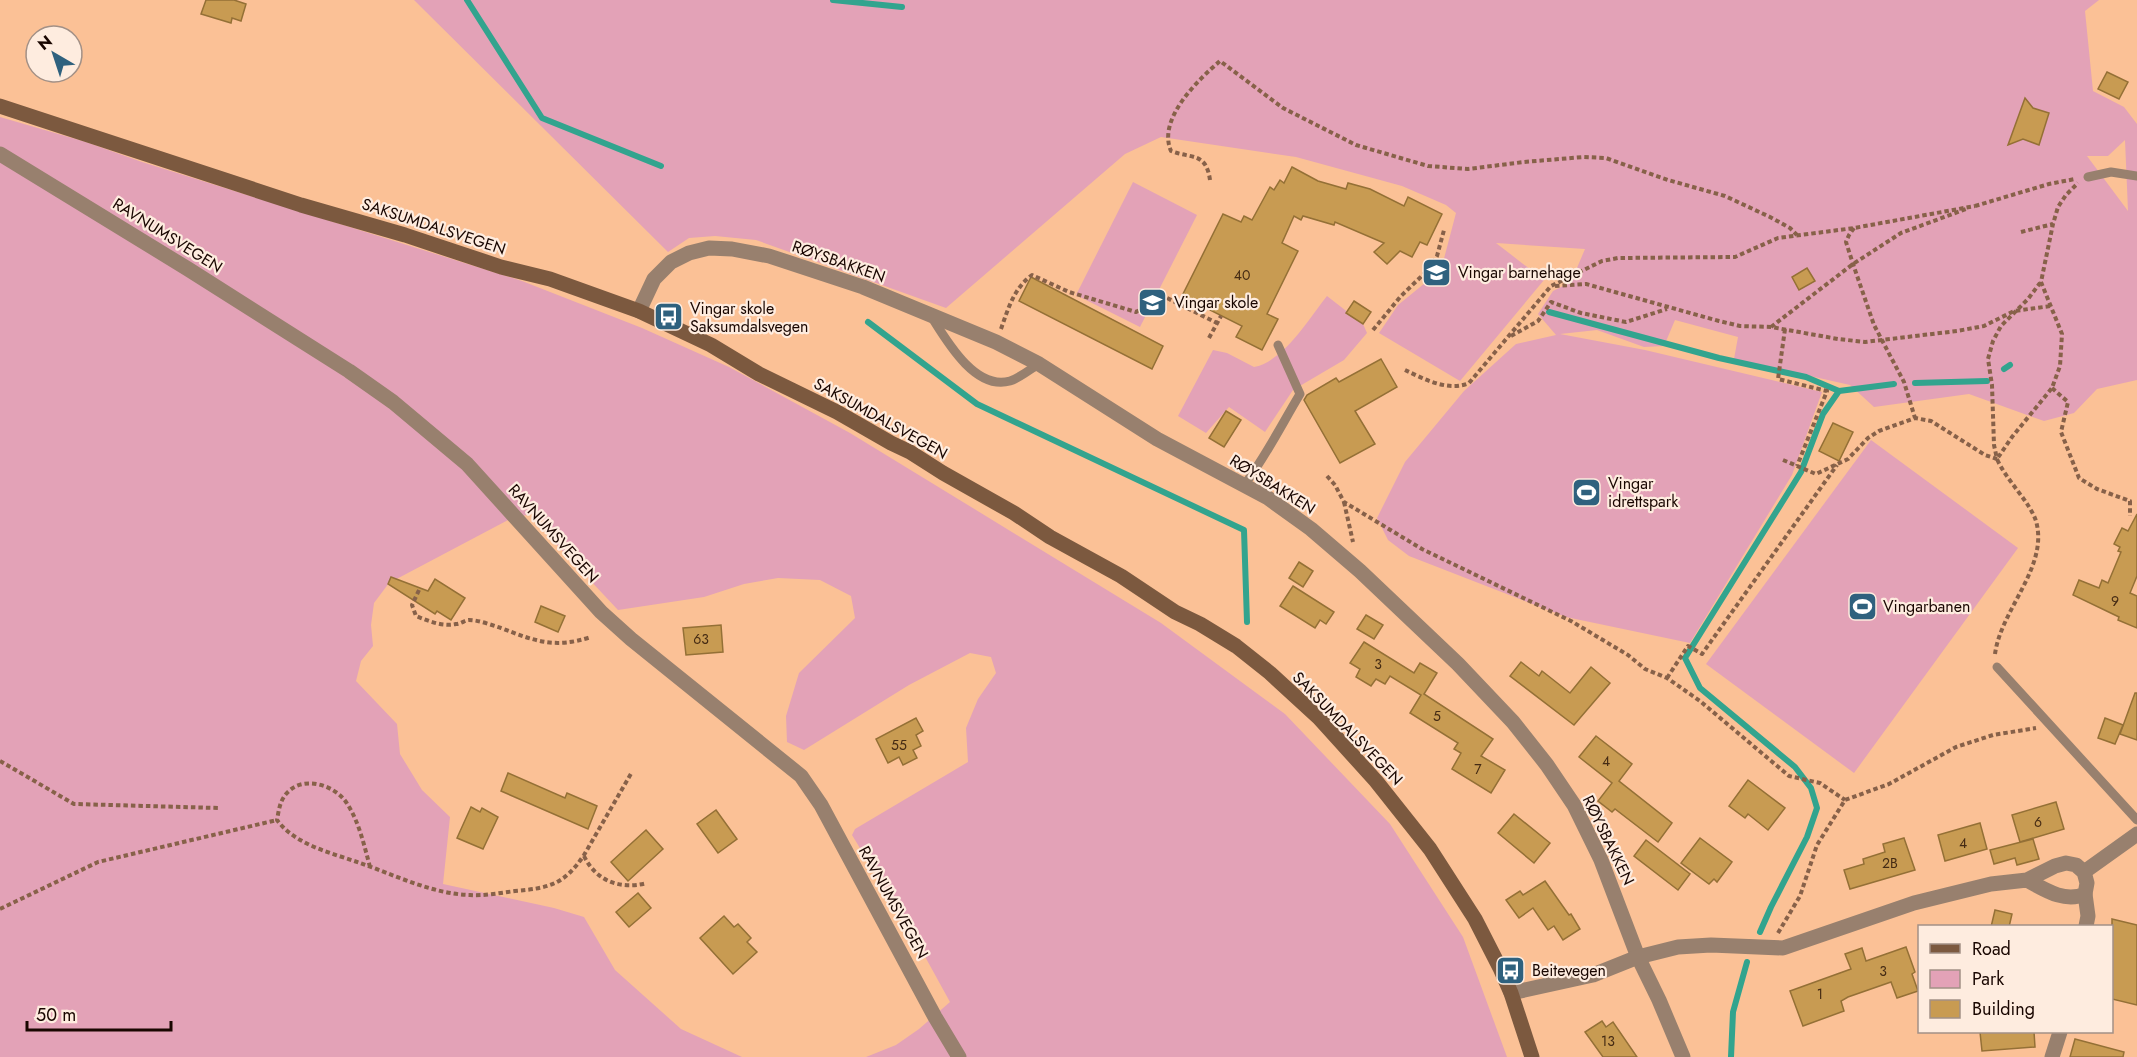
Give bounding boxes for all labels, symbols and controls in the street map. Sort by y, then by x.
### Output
north arrow [24,24,84,84]
text: N [33,30,57,56]
street label: RAVNUMSVEGEN [108,192,227,278]
street label: SAKSUMDALSVEGEN [359,192,509,261]
street label: RØYSBAKKEN [789,235,889,288]
school or university icon: Vingar barnehage [1421,256,1453,288]
place label: Vingar barnehage [1458,261,1581,284]
house number: 40 [1234,265,1250,285]
school or university icon: Vingar skole [1137,286,1169,318]
place label: Vingar skole [1174,291,1258,314]
place label: Vingar skole Saksumdalsvegen [690,297,809,338]
bus stop icon: Vingar skole Saksumdalsvegen [653,301,685,333]
street label: SAKSUMDALSVEGEN [810,372,952,465]
street label: RØYSBAKKEN [1225,449,1320,520]
place label: Vingar idrettspark [1608,472,1679,513]
sports icon: Vingar idrettspark [1571,476,1603,508]
street label: RAVNUMSVEGEN [503,479,604,588]
sports icon: Vingarbanen [1846,590,1878,622]
house number: 9 [2111,591,2119,611]
place label: Vingarbanen [1883,595,1970,618]
house number: 63 [693,629,709,649]
house number: 3 [1374,654,1382,674]
street label: SAKSUMDALSVEGEN [1287,666,1408,790]
house number: 5 [1433,706,1441,726]
house number: 55 [891,735,907,755]
house number: 4 [1602,751,1610,771]
house number: 7 [1474,759,1482,779]
street label: RØYSBAKKEN [1577,791,1640,889]
house number: 6 [2034,812,2042,832]
house number: 4 [1959,833,1967,853]
street label: RAVNUMSVEGEN [853,842,934,963]
house number: 2B [1882,853,1898,873]
legend [1918,925,2113,1033]
text: Road [1972,936,2011,962]
bus stop icon: Beitevegen [1495,954,1527,986]
place label: Beitevegen [1532,959,1606,982]
house number: 3 [1879,961,1887,981]
text: Park [1972,966,2004,992]
house number: 1 [1817,984,1823,1004]
scale bar [27,994,171,1032]
text: Building [1972,996,2035,1022]
text: 50 m [36,1002,76,1028]
house number: 13 [1601,1031,1615,1051]

